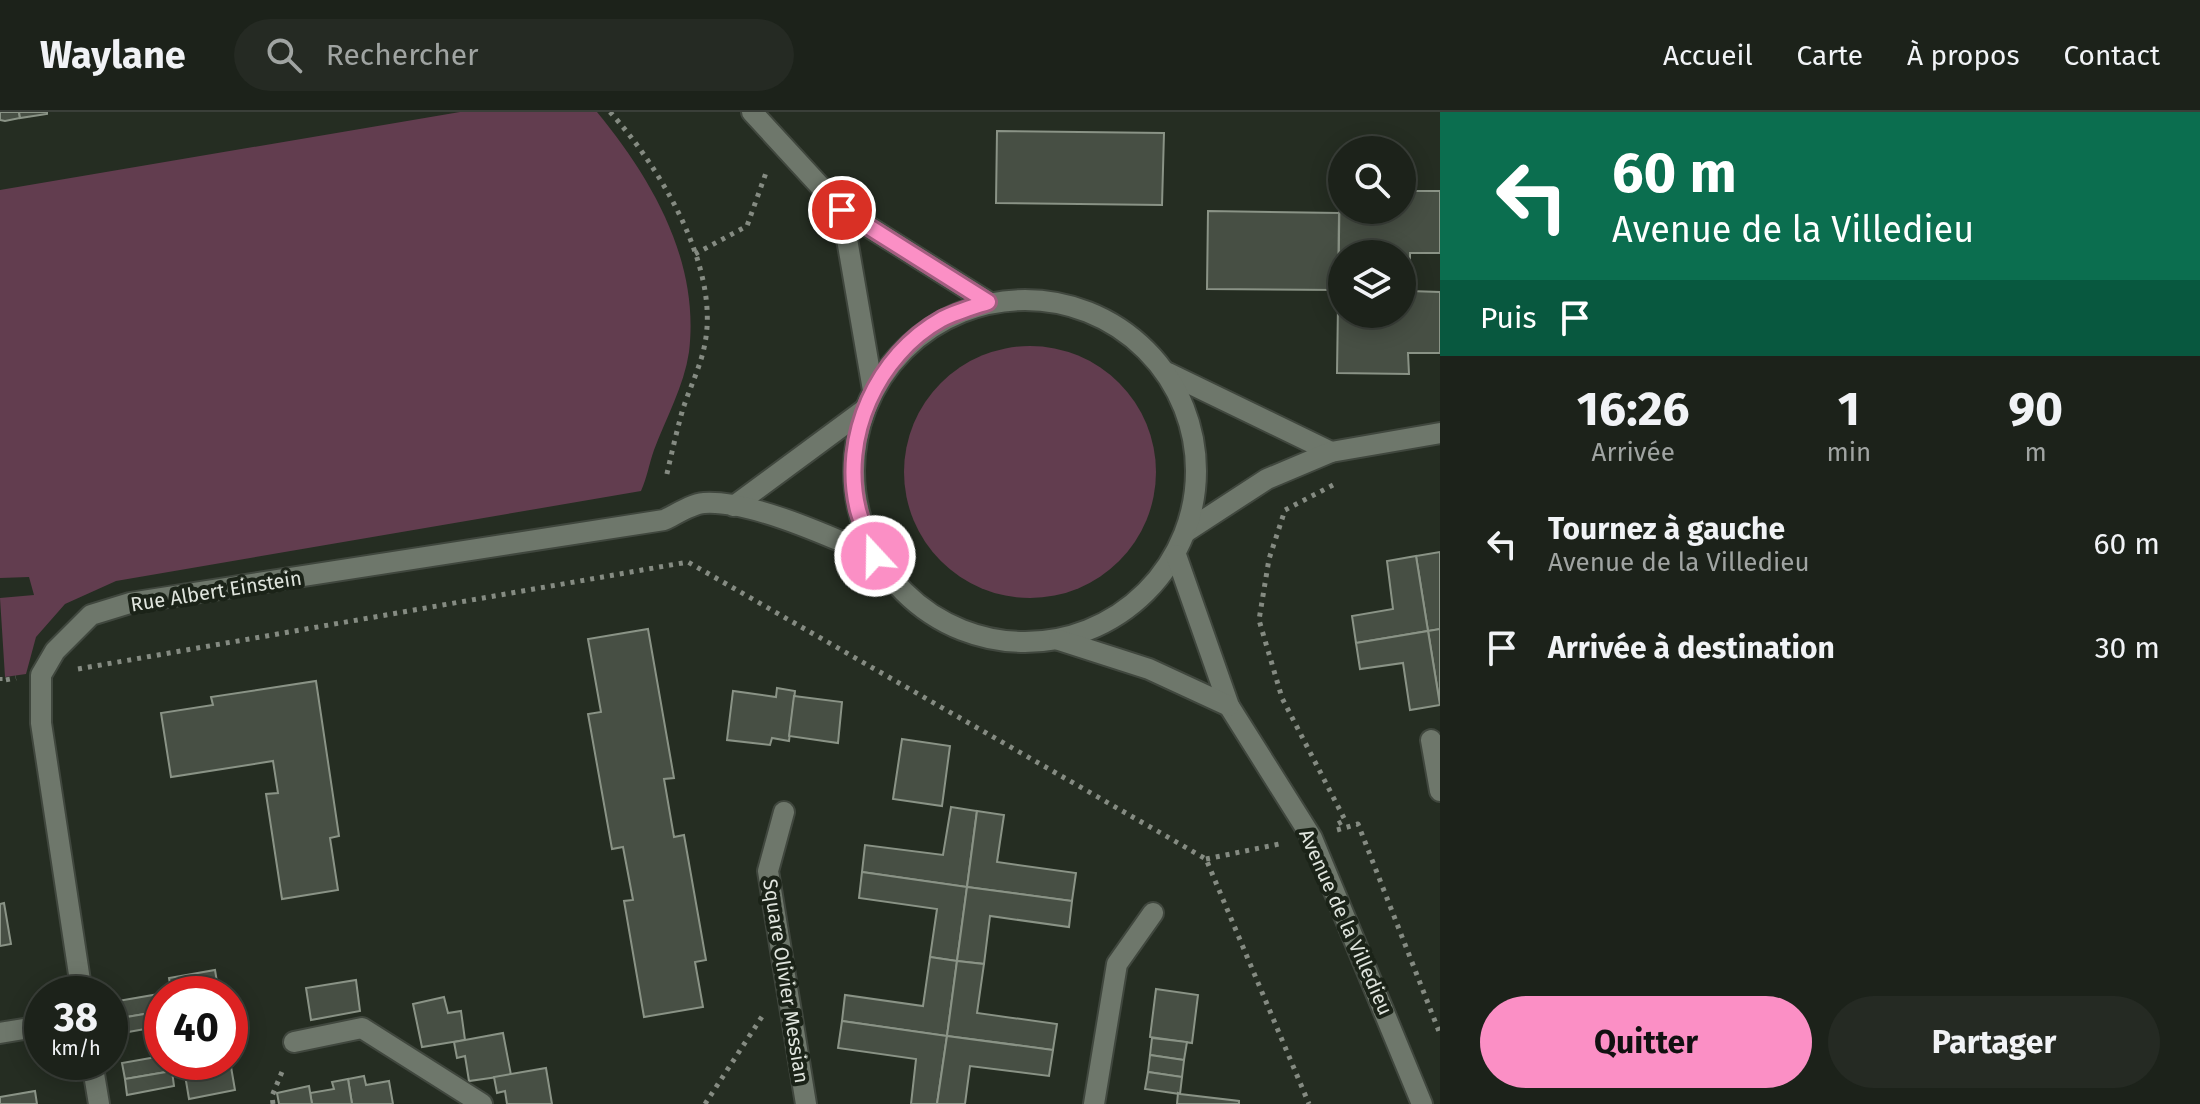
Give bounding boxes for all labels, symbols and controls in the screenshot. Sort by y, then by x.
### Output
search box [234,19,794,91]
text: Waylane [40,32,186,78]
icon: search [262,33,306,77]
text: Rechercher [326,37,479,73]
text: Accueil [1663,39,1753,72]
text: Carte [1797,39,1863,72]
text: À propos [1907,39,2019,72]
text: Contact [2063,39,2160,72]
map controls [1328,136,1416,328]
button: search [1328,136,1416,224]
text: 60 m [1612,140,1737,207]
icon: left [1480,144,1584,248]
pin [808,176,876,244]
icon: arrive [820,188,864,232]
text: Avenue de la Villedieu [1612,208,1974,252]
button: layers [1328,240,1416,328]
icon: arrive [1553,296,1597,340]
text: Puis [1480,300,1537,336]
text: 16:26 [1577,380,1690,438]
text: 1 [1838,380,1860,438]
text: 90 [2008,380,2063,438]
text: Arrivée [1592,437,1675,468]
text: min [1826,437,1871,468]
text: m [2024,437,2047,468]
text: Tournez à gauche [1548,511,1785,547]
position arrow [833,514,917,598]
icon: left [1480,522,1524,566]
text: 60 m [2094,526,2160,562]
text: Avenue de la Villedieu [1548,547,1810,578]
street label: Rue Albert Einstein [129,566,303,616]
icon: arrive [1480,626,1524,670]
text: Arrivée à destination [1548,630,1835,666]
text: 30 m [2095,630,2160,666]
street label: Avenue de la Villedieu [1294,825,1398,1019]
street label: Square Olivier Messian [758,877,814,1085]
speed limit sign: 40 [144,976,248,1080]
text: 38 [54,994,98,1042]
button: Quitter [1480,996,1812,1088]
button: Partager [1828,996,2160,1088]
text: km/h [51,1036,101,1060]

